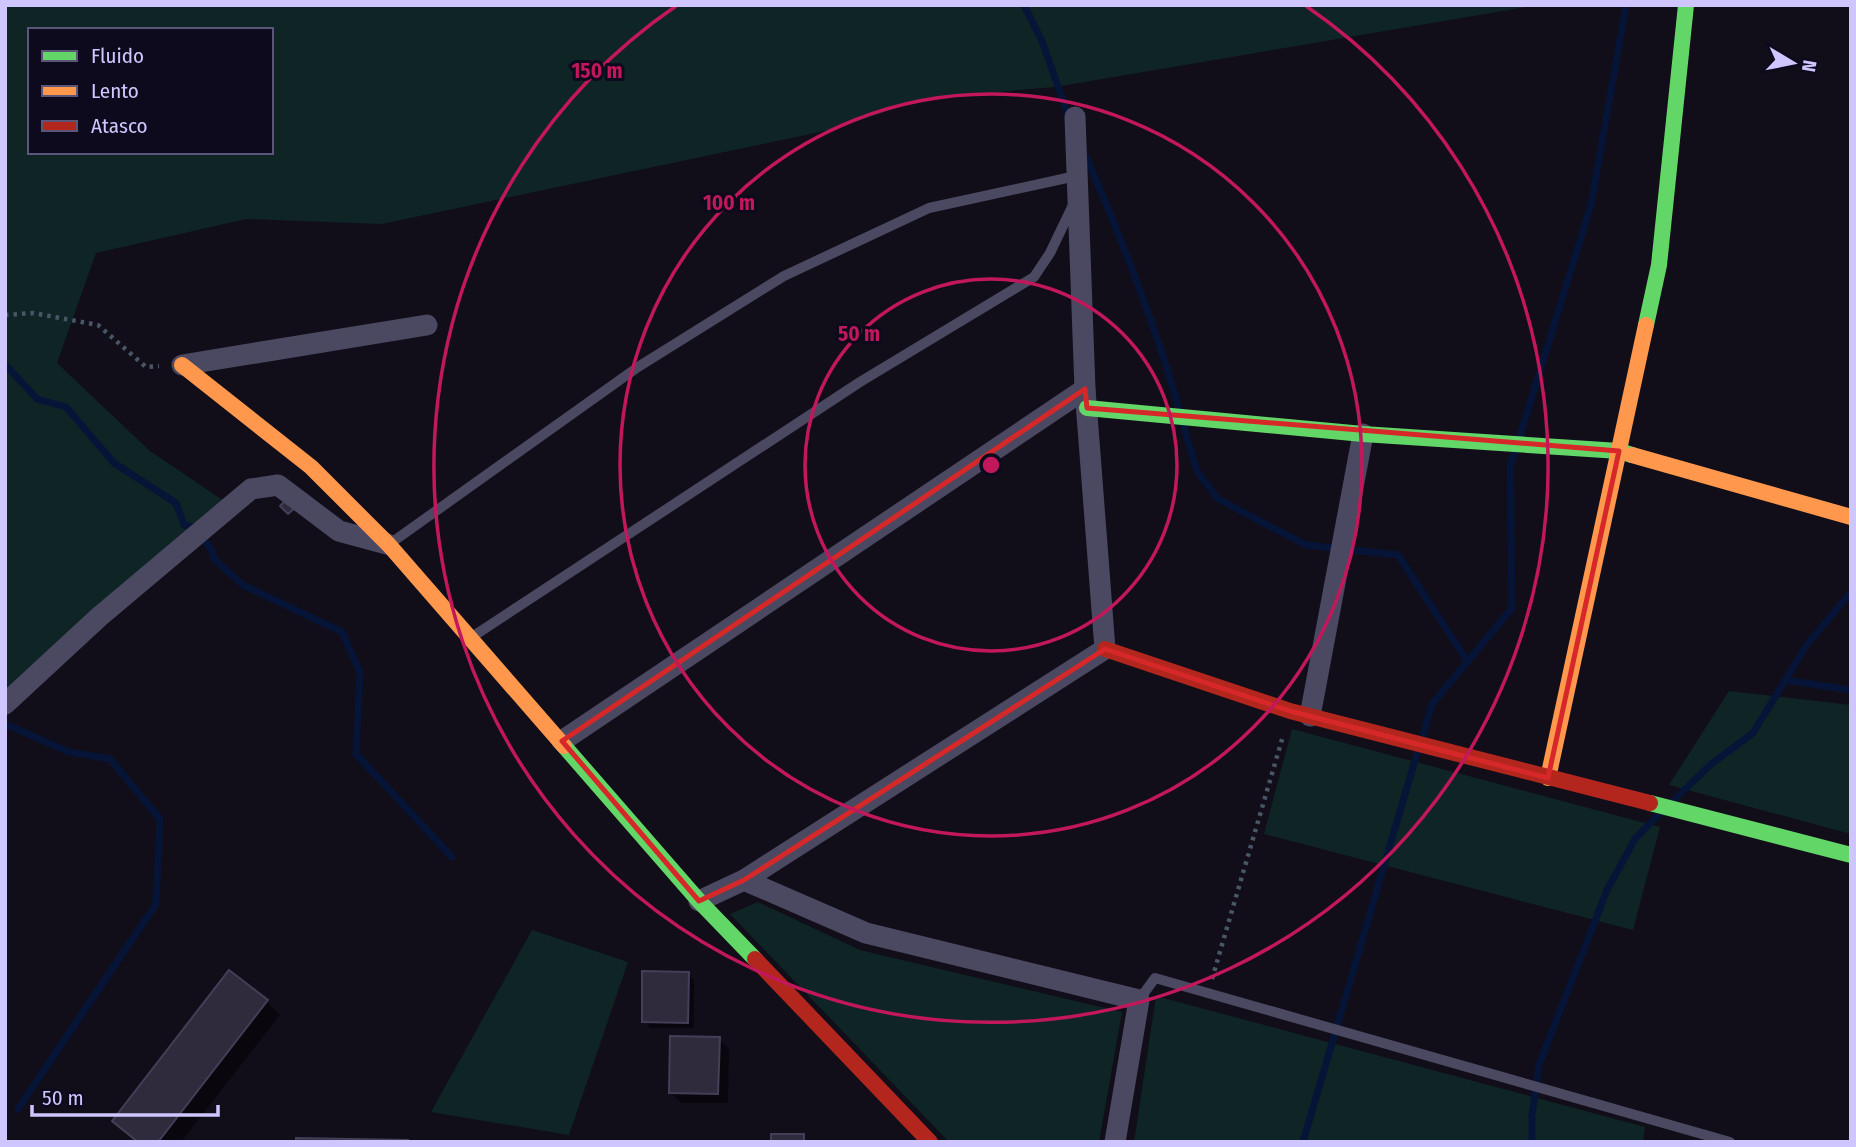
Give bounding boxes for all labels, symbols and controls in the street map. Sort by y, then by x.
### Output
legend [28,28,273,154]
north arrow [1758,28,1828,98]
text: Fluido [91,43,144,69]
text: 150 m [571,58,623,84]
text: N [1797,58,1822,73]
text: Lento [91,78,139,104]
text: Atasco [91,113,148,139]
text: 100 m [703,190,755,216]
text: 50 m [838,321,880,347]
centre of rings [979,453,1003,477]
scale bar [32,1074,217,1118]
text: 50 m [42,1085,84,1111]

